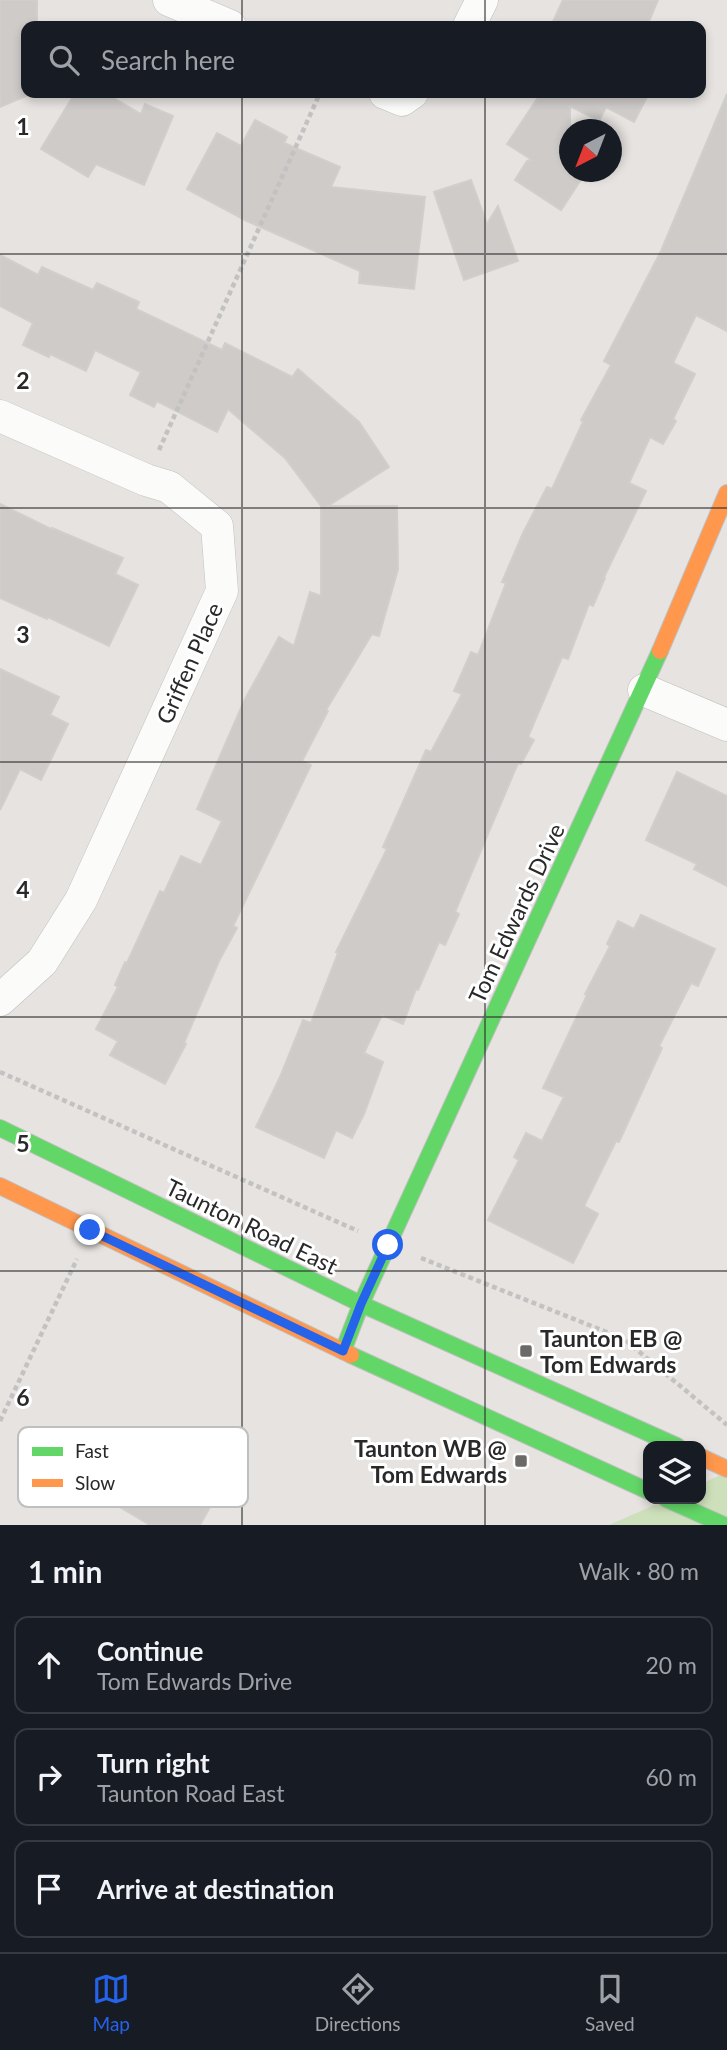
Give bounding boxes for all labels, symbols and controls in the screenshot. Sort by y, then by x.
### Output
search box [21,21,706,98]
icon: search [45,41,83,79]
text: Search here [101,44,235,76]
text: 1 [16,112,30,140]
north arrow [559,119,622,182]
text: 2 [16,366,30,394]
street label: Griffen Place [150,598,228,728]
text: 3 [16,620,30,648]
street label: Tom Edwards Drive [462,819,570,1007]
text: 4 [16,875,30,903]
text: 5 [16,1129,30,1157]
street label: Taunton Road East [162,1172,343,1280]
route end [74,1214,105,1245]
route start [372,1229,403,1260]
place label: Taunton EB @ Tom Edwards [540,1324,682,1378]
marker: Taunton EB @ Tom Edwards [518,1343,534,1359]
text: 6 [16,1383,30,1411]
legend [18,1427,248,1507]
place label: Taunton WB @ Tom Edwards [354,1434,507,1488]
text: Fast [75,1439,109,1462]
map controls [643,1441,706,1504]
button: layers [643,1441,706,1504]
marker: Taunton WB @ Tom Edwards [513,1453,529,1469]
text: Slow [75,1471,115,1494]
text: 1 min [28,1553,102,1589]
text: Walk · 80 m [579,1557,699,1585]
text: Continue [97,1635,203,1667]
icon: ahead [30,1646,68,1684]
text: 20 m [646,1651,697,1679]
text: Tom Edwards Drive [97,1667,292,1695]
text: Turn right [97,1747,210,1779]
icon: right [30,1758,68,1796]
text: 60 m [646,1763,697,1791]
text: Taunton Road East [97,1779,285,1807]
icon: arrive [30,1870,68,1908]
text: Arrive at destination [97,1873,334,1905]
tab: Map [92,1970,130,2035]
tab: Directions [315,1970,401,2035]
tab: Saved [585,1970,635,2035]

